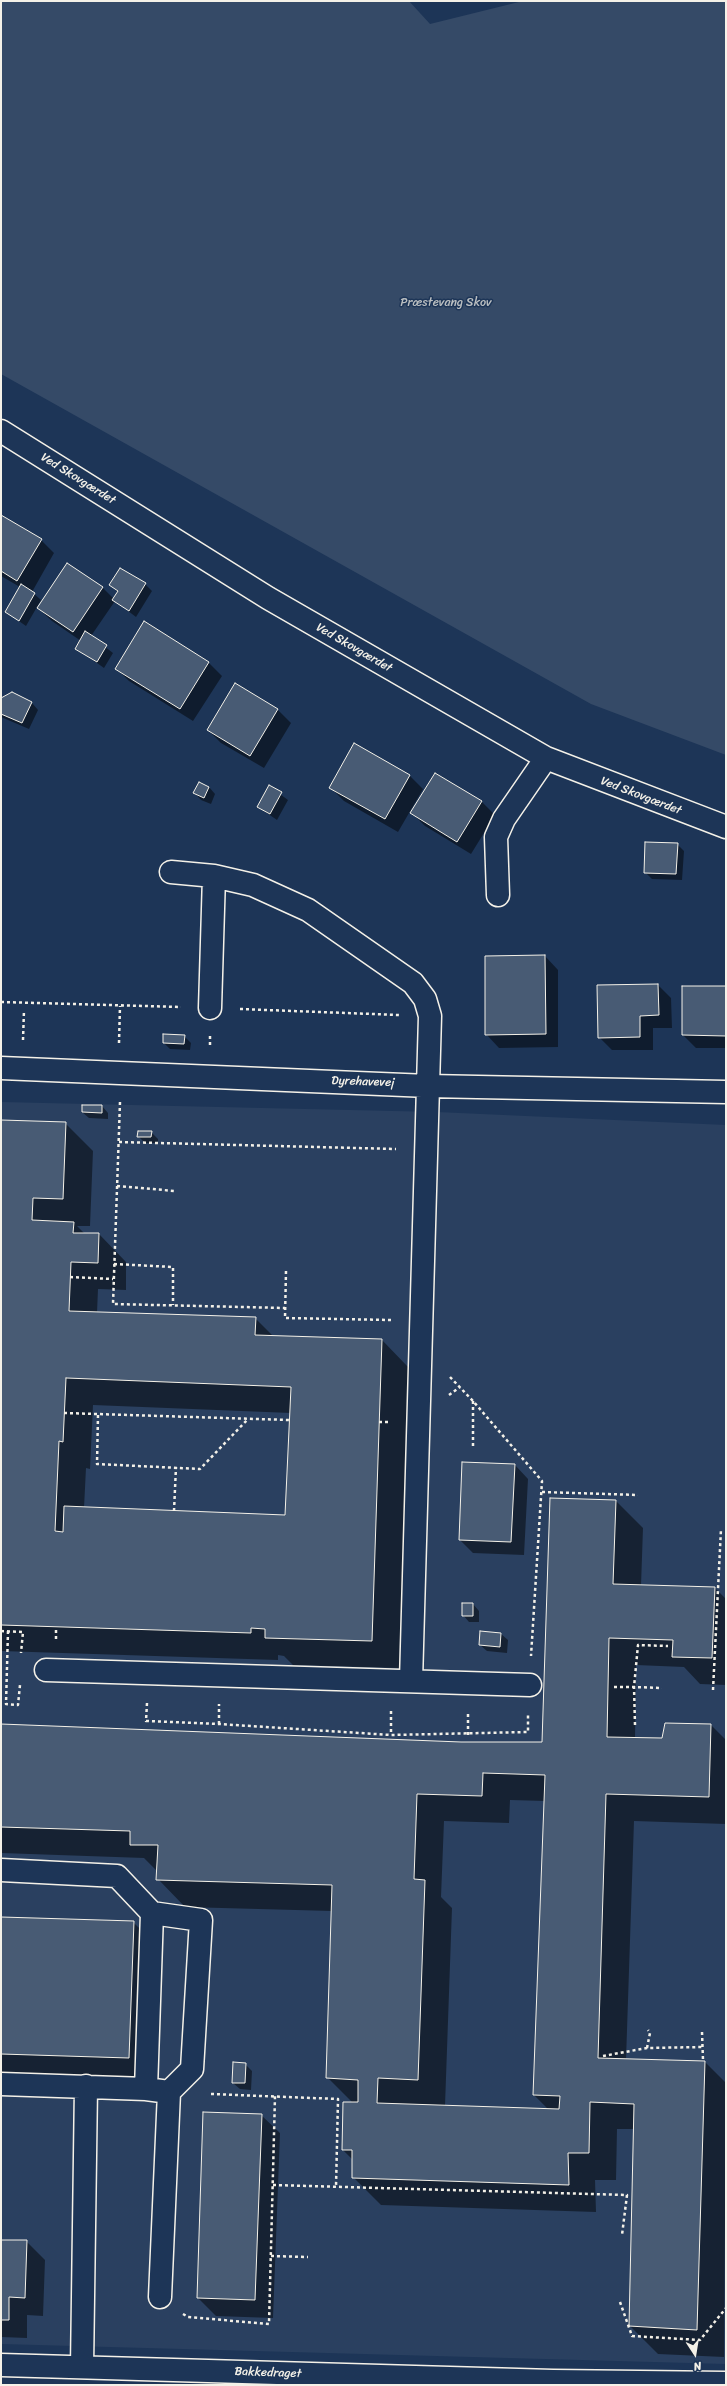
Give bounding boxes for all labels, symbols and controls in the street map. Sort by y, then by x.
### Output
park label: Præstevang Skov [400,296,492,310]
street label: Ved Skovgærdet [38,450,118,508]
street label: Ved Skovgærdet [313,620,395,676]
street label: Ved Skovgærdet [599,774,683,818]
street label: Dyrehavevej [331,1074,395,1090]
north arrow [675,2334,715,2374]
text: N [692,2356,703,2376]
street label: Bakkedraget [234,2365,302,2381]

